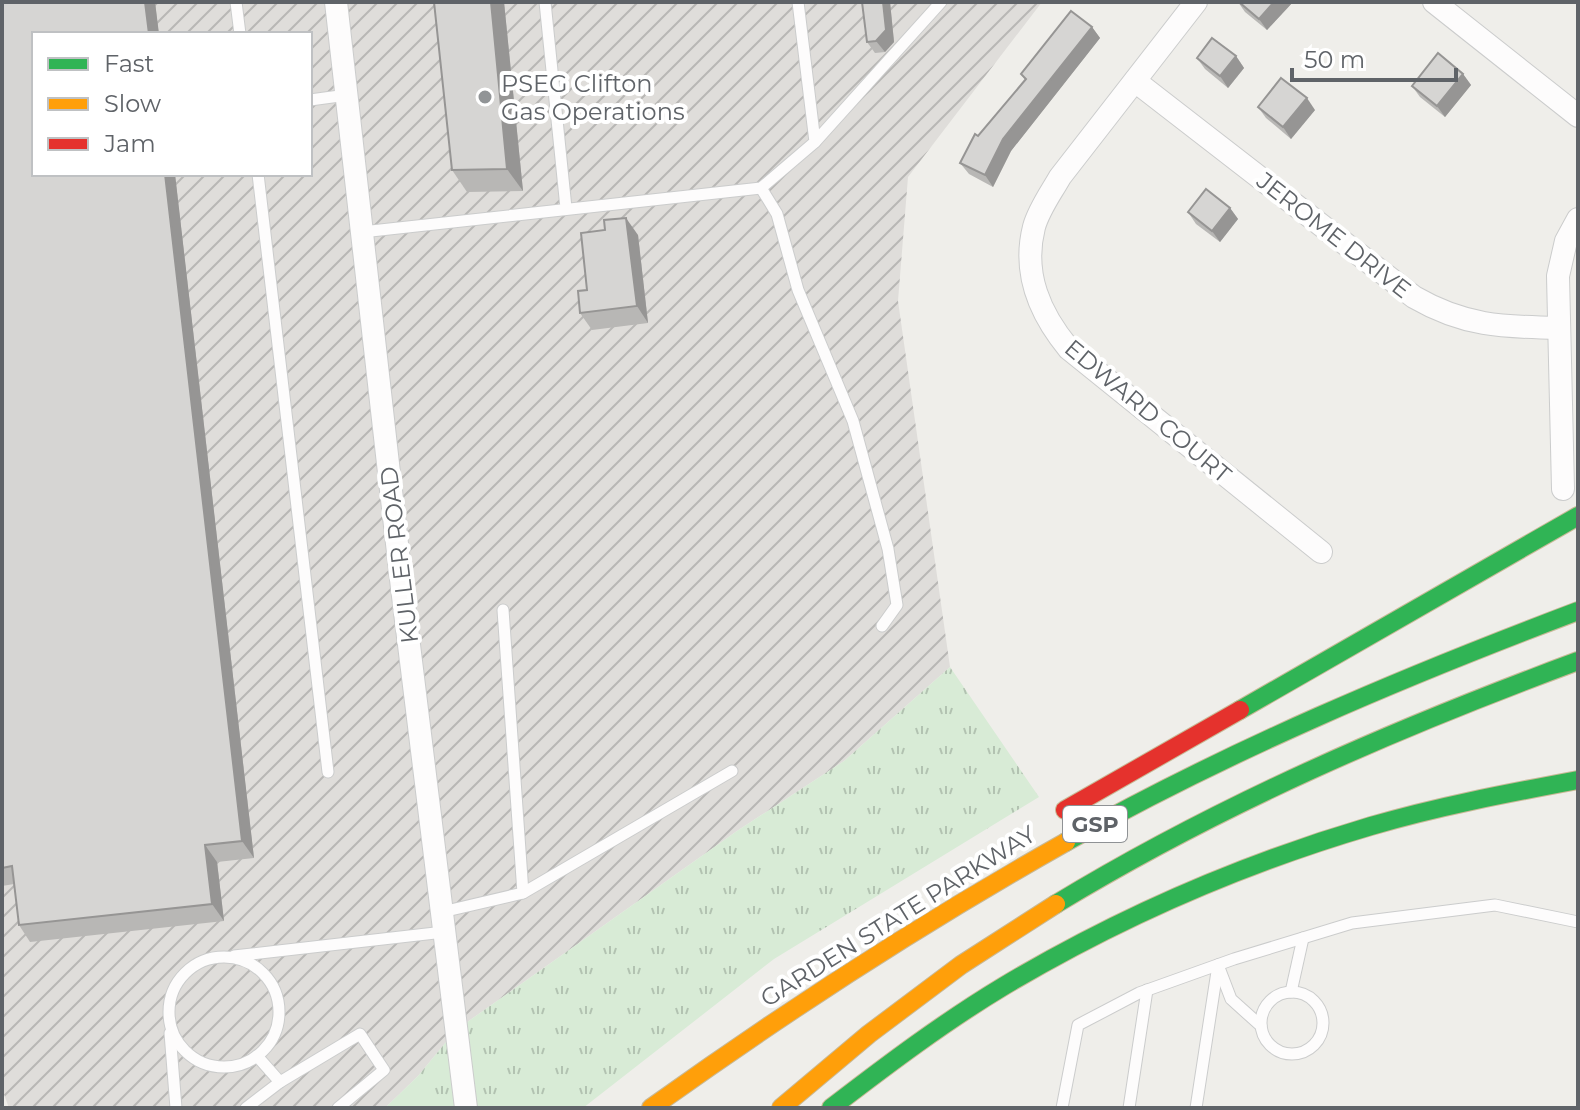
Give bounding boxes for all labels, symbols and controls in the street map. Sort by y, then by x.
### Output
legend [32,32,312,176]
scale bar [1292,32,1456,82]
text: 50 m [1304,45,1365,74]
text: Fast [104,49,155,78]
place label: PSEG Clifton Gas Operations [501,69,685,126]
marker: PSEG Clifton Gas Operations [476,88,494,106]
text: Slow [104,89,161,118]
text: Jam [103,129,156,158]
street label: JEROME DRIVE [1250,165,1417,304]
street label: EDWARD COURT [1059,333,1237,489]
street label: KULLER ROAD [374,465,424,645]
road number: GSP [1063,806,1127,842]
street label: GARDEN STATE PARKWAY [755,819,1041,1013]

